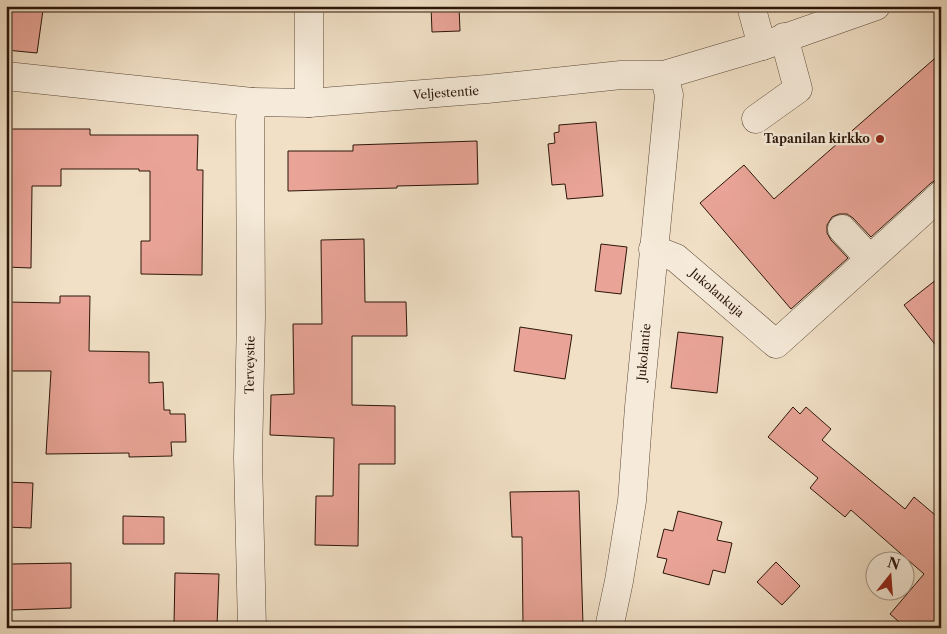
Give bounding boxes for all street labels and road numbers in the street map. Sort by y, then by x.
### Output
street label: Veljestentie [411,83,480,102]
street label: Jukolankuja [686,264,748,321]
street label: Jukolantie [633,322,653,383]
street label: Terveystie [241,335,258,394]

